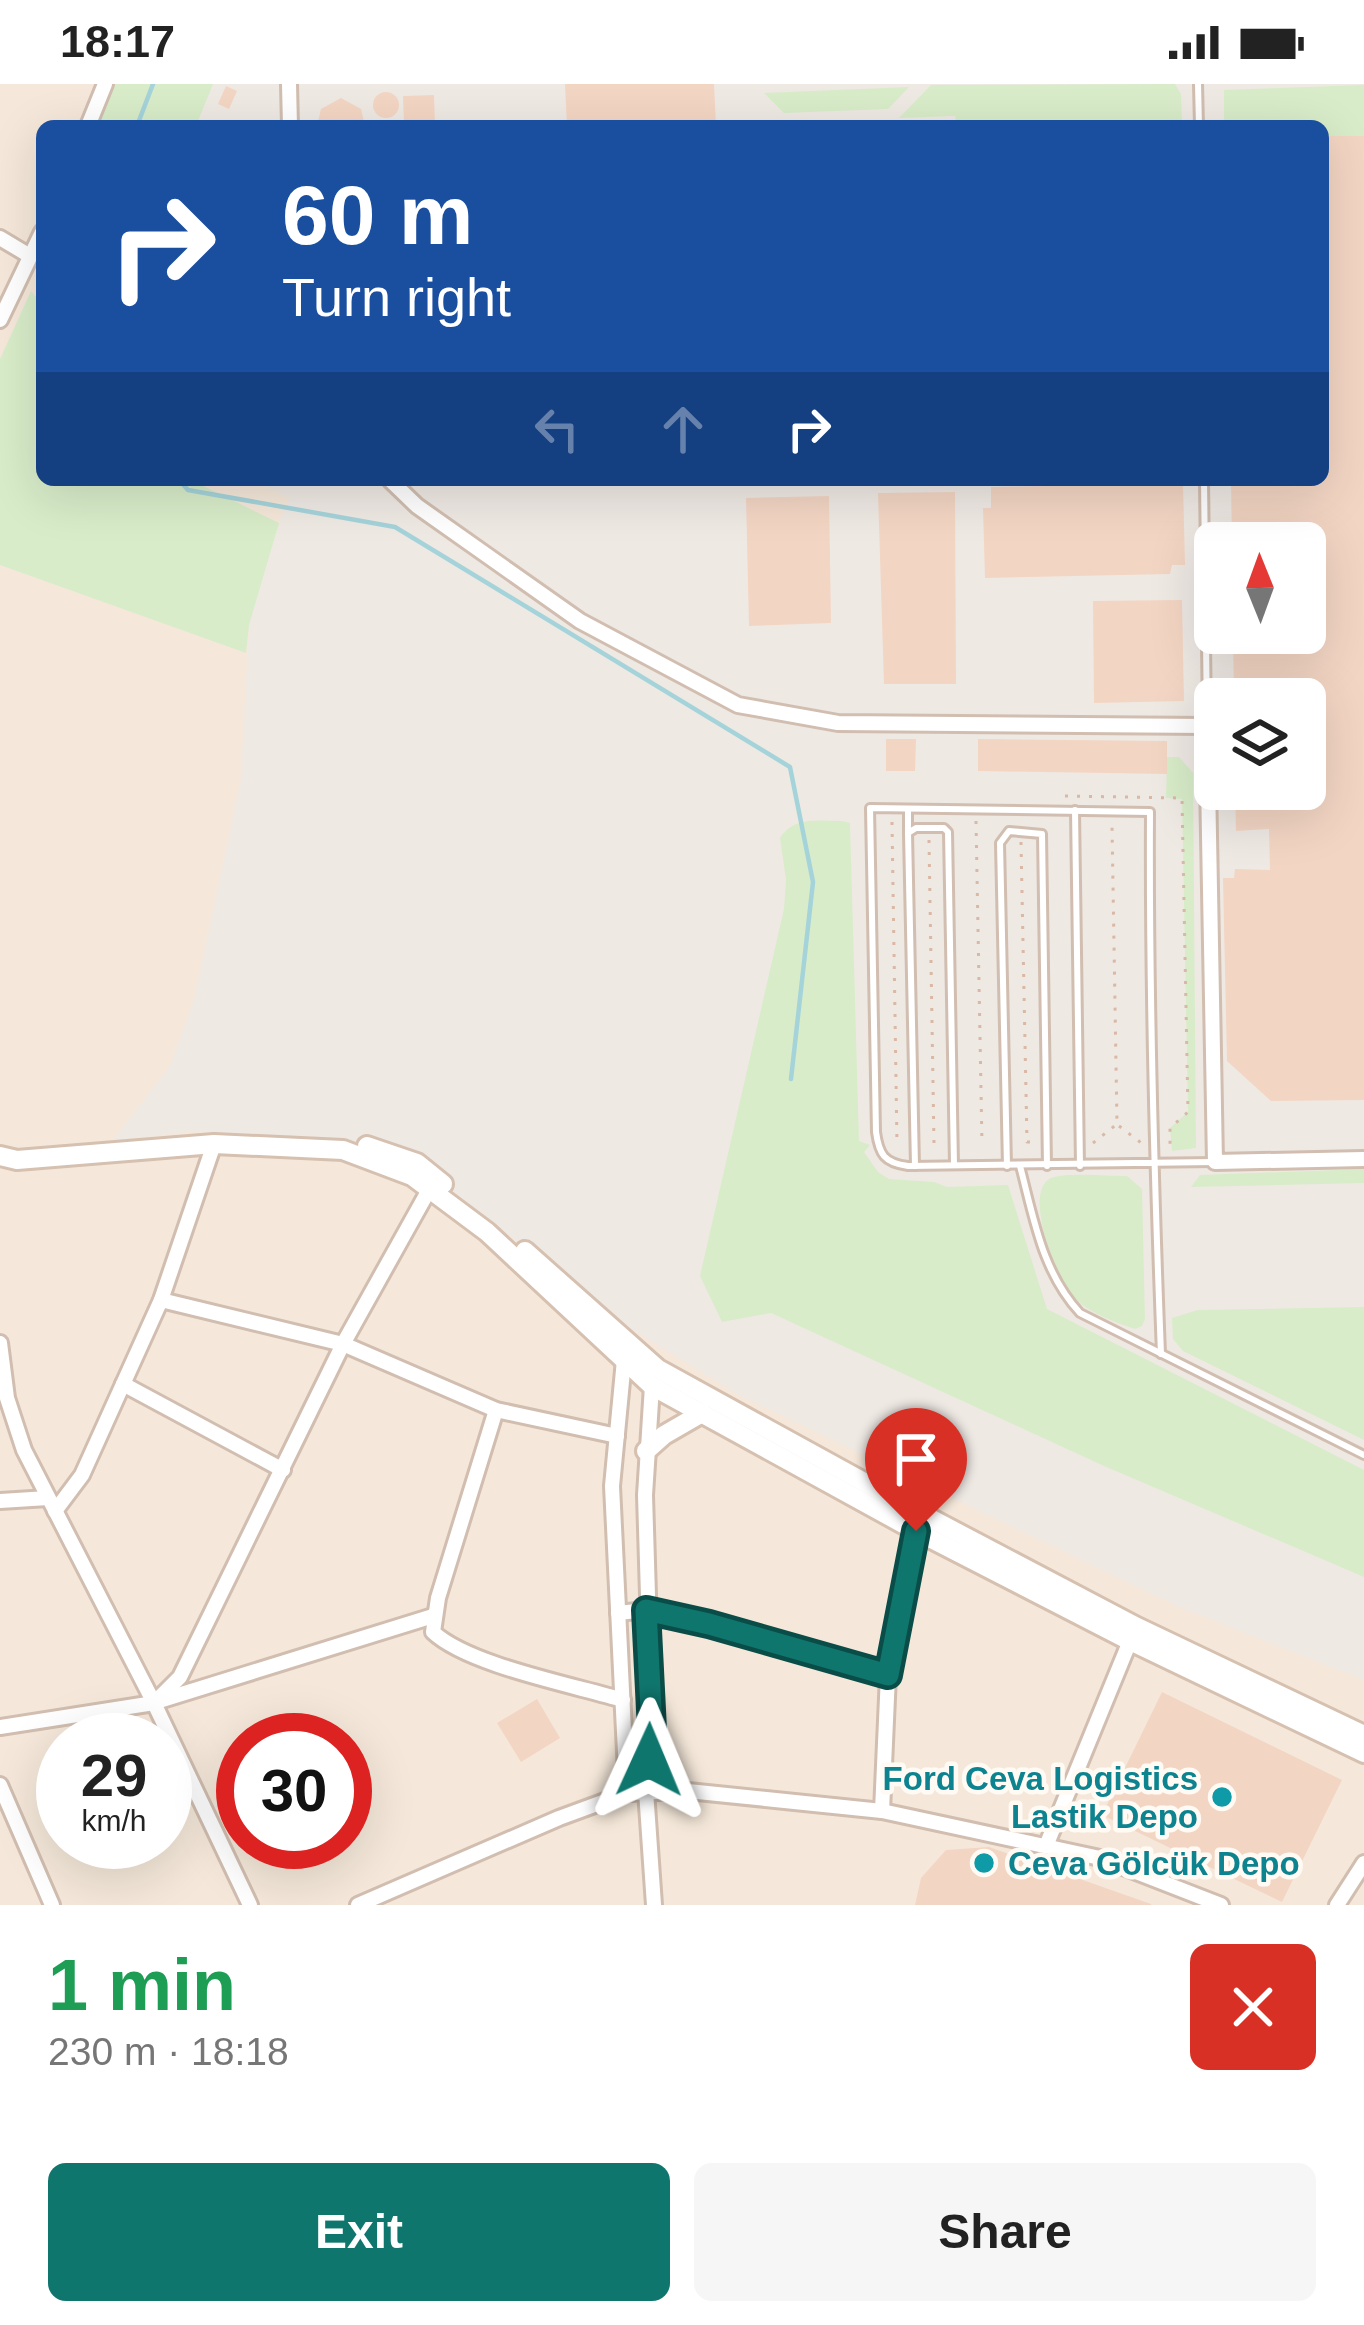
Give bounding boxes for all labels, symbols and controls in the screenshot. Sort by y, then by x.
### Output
text: 18:17 [60,16,175,67]
icon: right [84,168,240,324]
text: 60 m [282,168,473,262]
text: Turn right [282,267,511,327]
icon: left [524,396,590,462]
icon: ahead [650,396,716,462]
icon: right [776,396,842,462]
north arrow [1194,522,1326,654]
map controls [1194,522,1326,810]
button: layers [1194,678,1326,810]
pin [865,1408,967,1531]
icon: arrive [883,1426,949,1492]
position arrow [586,1697,712,1823]
speed limit sign: 30 [216,1713,372,1869]
text: 29 [81,1742,147,1809]
place label: Ford Ceva Logistics Lastik Depo [883,1760,1198,1835]
marker: Ford Ceva Logistics Lastik Depo [1209,1784,1235,1810]
text: km/h [81,1804,147,1837]
place label: Ceva Gölcük Depo [1008,1845,1300,1882]
marker: Ceva Gölcük Depo [971,1850,997,1876]
button: close [1190,1944,1316,2070]
text: 1 min [48,1945,236,2025]
text: 230 m · 18:18 [48,2030,289,2073]
button: Exit [48,2163,670,2301]
button: Share [694,2163,1316,2301]

